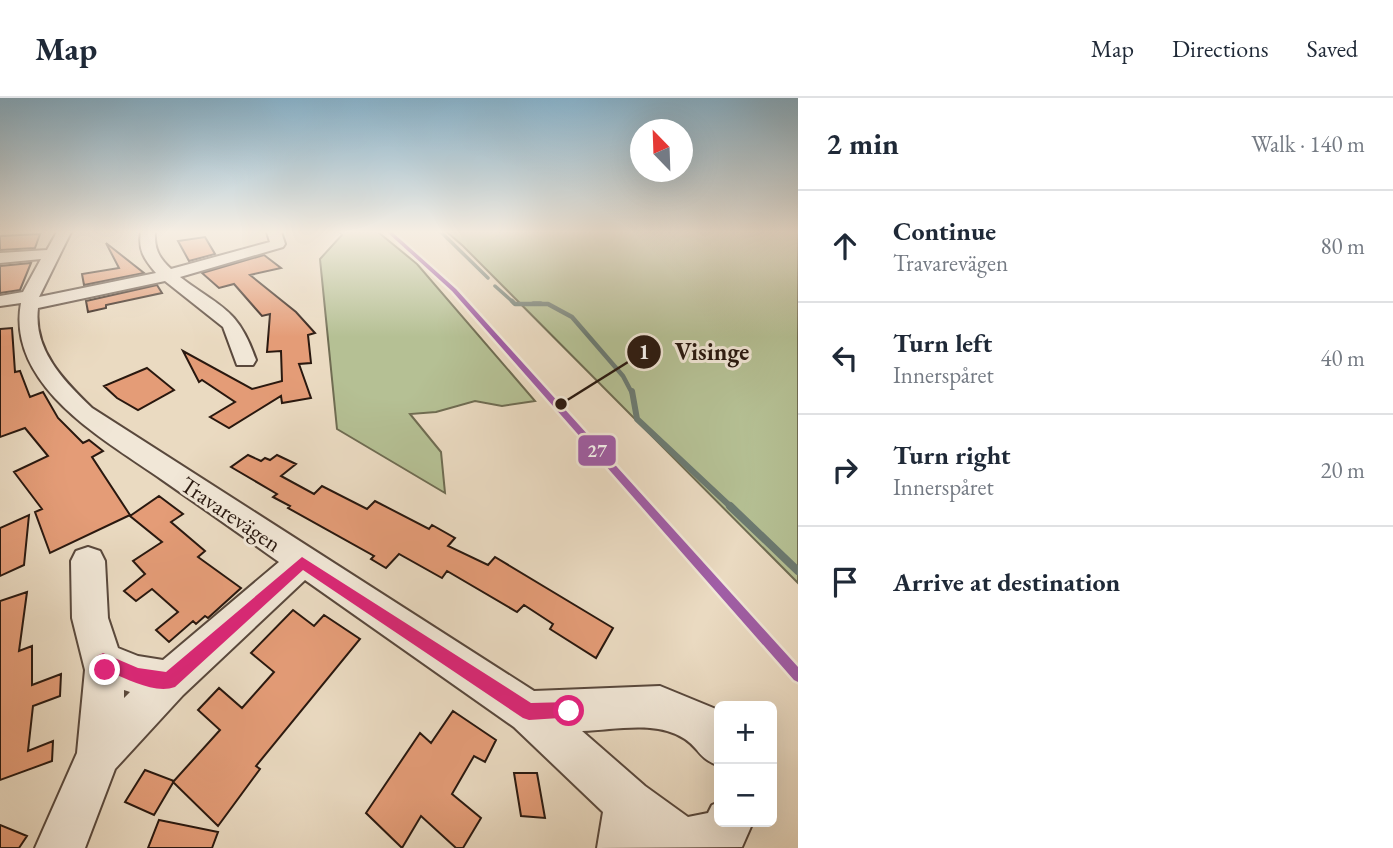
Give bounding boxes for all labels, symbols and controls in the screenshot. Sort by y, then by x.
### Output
text: Map [35,27,97,70]
text: Map [1091,33,1134,64]
text: Directions [1172,33,1269,64]
text: Saved [1307,33,1358,64]
north arrow [630,119,693,182]
text: 2 min [826,124,899,163]
text: Walk · 140 m [1251,129,1365,159]
text: Continue [893,214,996,248]
icon: ahead [826,227,864,265]
text: 80 m [1320,231,1365,261]
text: Travarevägen [893,248,1008,278]
text: Turn left [893,326,992,360]
callout: Visinge [626,329,764,374]
text: Visinge [675,336,749,368]
text: 1 [638,338,650,365]
icon: left [826,339,864,377]
text: 40 m [1320,343,1365,373]
text: Innerspåret [893,360,994,390]
line badge: 27 [577,434,617,467]
text: 27 [587,438,608,463]
text: Turn right [893,438,1011,472]
icon: right [826,451,864,489]
text: 20 m [1320,455,1365,485]
street label: Travarevägen [175,469,287,559]
text: Innerspåret [893,472,994,502]
icon: arrive [826,563,864,601]
text: Arrive at destination [893,565,1120,599]
route end [89,654,120,685]
route start [553,695,584,726]
map controls [714,701,777,827]
button: + [714,701,777,764]
button: − [714,764,777,827]

